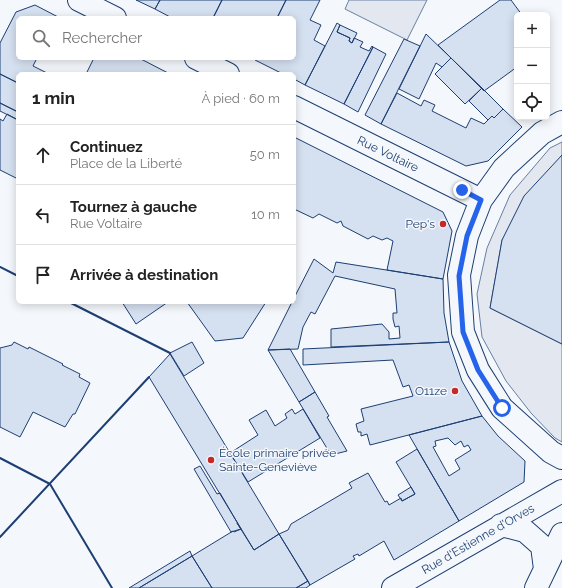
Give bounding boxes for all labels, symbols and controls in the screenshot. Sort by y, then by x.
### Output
map controls [514,12,550,120]
button: + [514,12,550,48]
search box [16,16,296,60]
icon: search [30,27,52,49]
text: Rechercher [62,29,142,47]
button: − [514,48,550,84]
button: locate [514,84,550,120]
text: 1 min [32,88,75,108]
text: À pied · 60 m [202,91,280,106]
street label: Rue Voltaire [355,133,421,175]
text: Continuez [70,138,143,156]
icon: ahead [32,144,54,166]
text: 50 m [250,147,280,162]
text: Place de la Liberté [70,156,182,171]
route end [453,181,471,199]
text: Tournez à gauche [70,198,197,216]
icon: left [32,204,54,226]
text: 10 m [251,207,280,222]
text: Rue Voltaire [70,216,142,231]
place label: Pep's [405,217,435,231]
marker: Pep's [438,219,448,229]
icon: arrive [32,264,54,286]
text: Arrivée à destination [70,266,218,284]
place label: O11ze [415,384,447,398]
marker: O11ze [450,386,460,396]
route start [493,399,511,417]
place label: École primaire privée Sainte-Geneviève [219,446,336,474]
marker: École primaire privée Sainte-Geneviève [206,455,216,465]
street label: Rue d'Estienne d'Orves [419,501,537,577]

